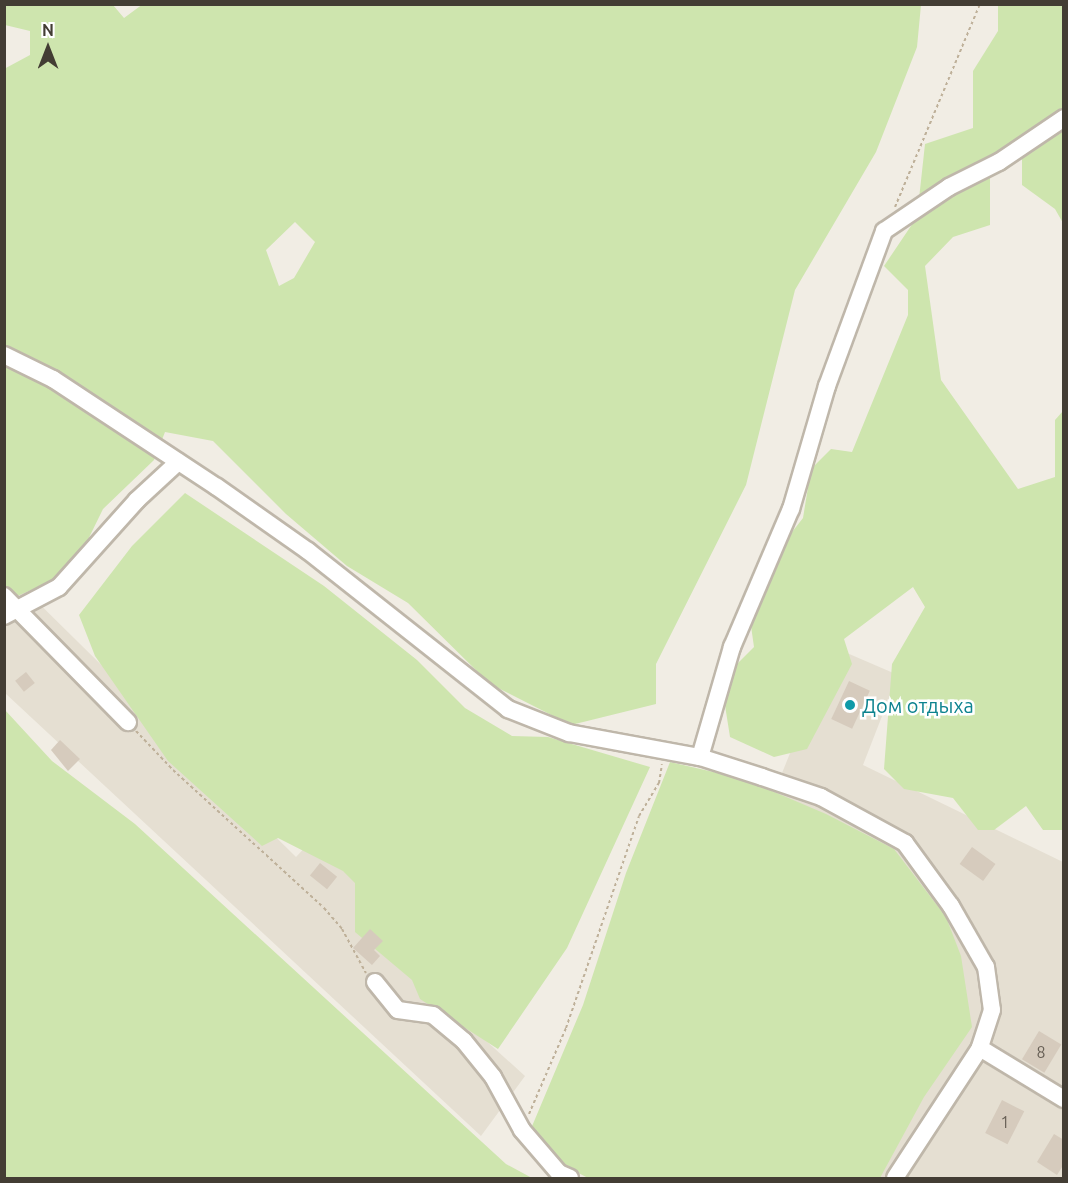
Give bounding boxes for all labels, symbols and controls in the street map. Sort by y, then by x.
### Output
north arrow [18,18,78,78]
text: N [42,21,54,39]
place label: Дом отдыха [862,693,974,717]
marker: Дом отдыха [843,698,857,712]
house number: 8 [1036,1042,1046,1062]
house number: 1 [1000,1112,1010,1132]

